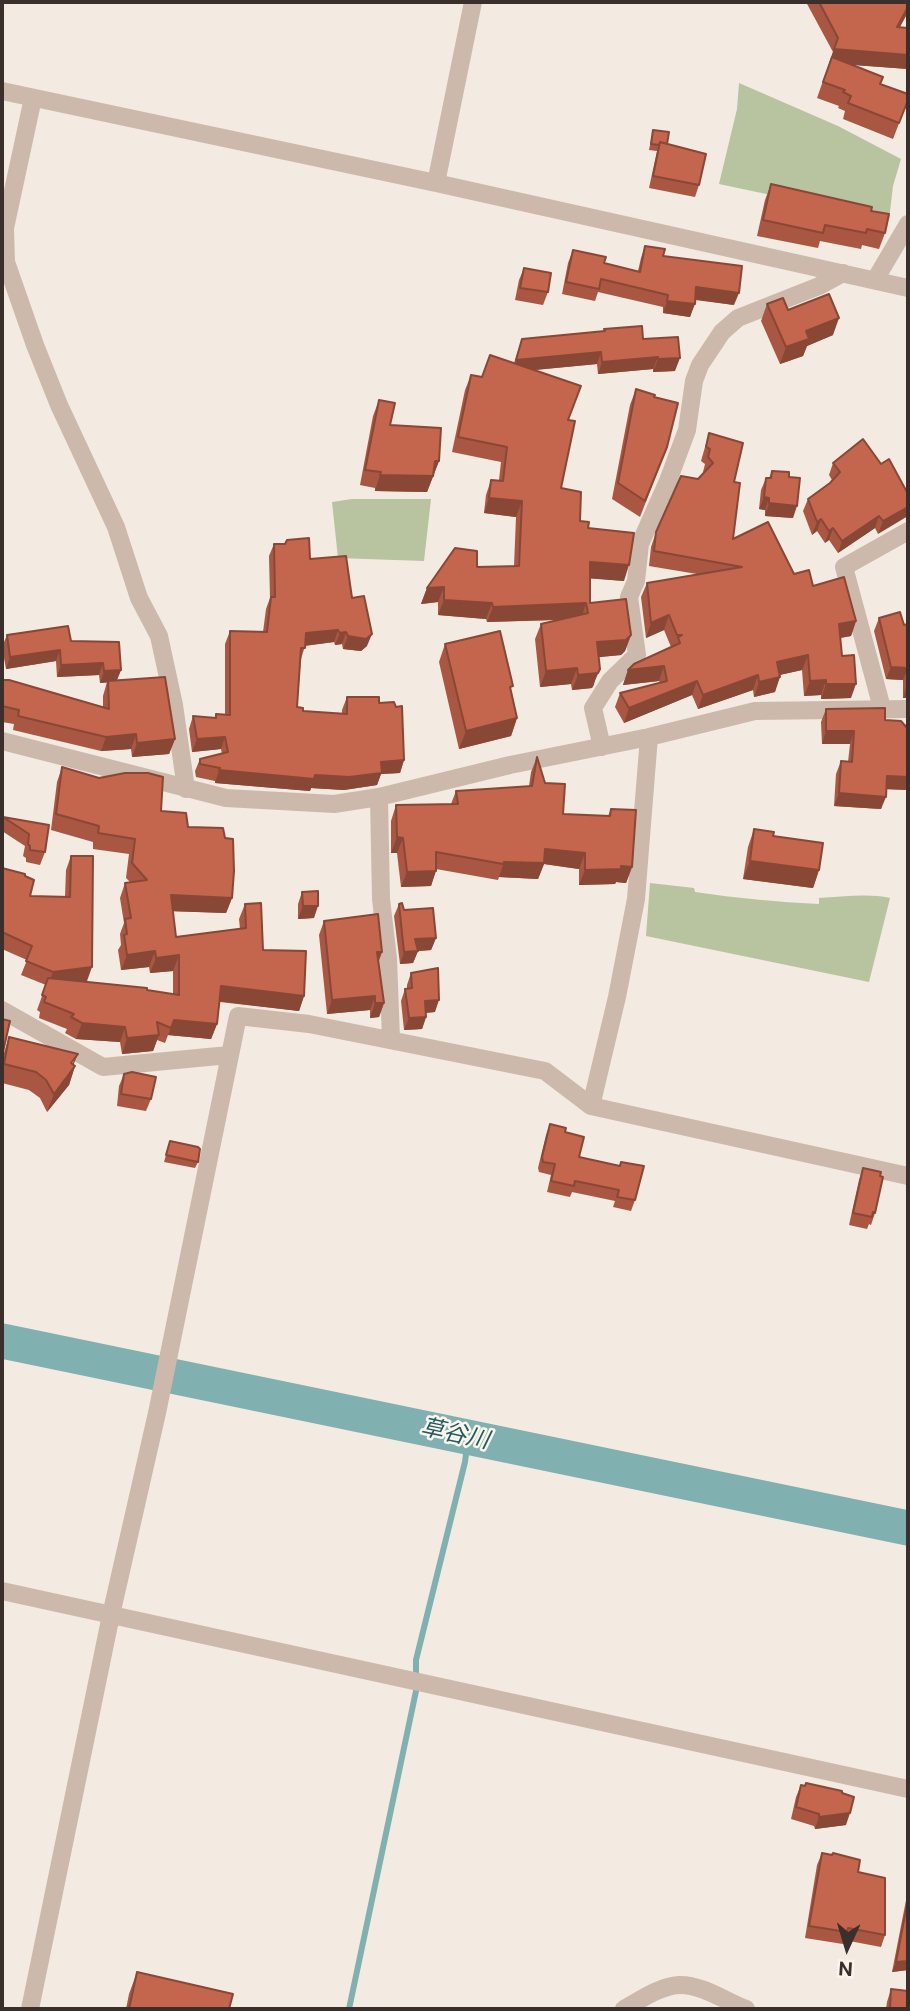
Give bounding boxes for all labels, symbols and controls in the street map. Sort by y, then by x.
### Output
water label: 草谷川 [418,1413,492,1455]
north arrow [812,1913,882,1983]
text: N [837,1957,854,1980]

